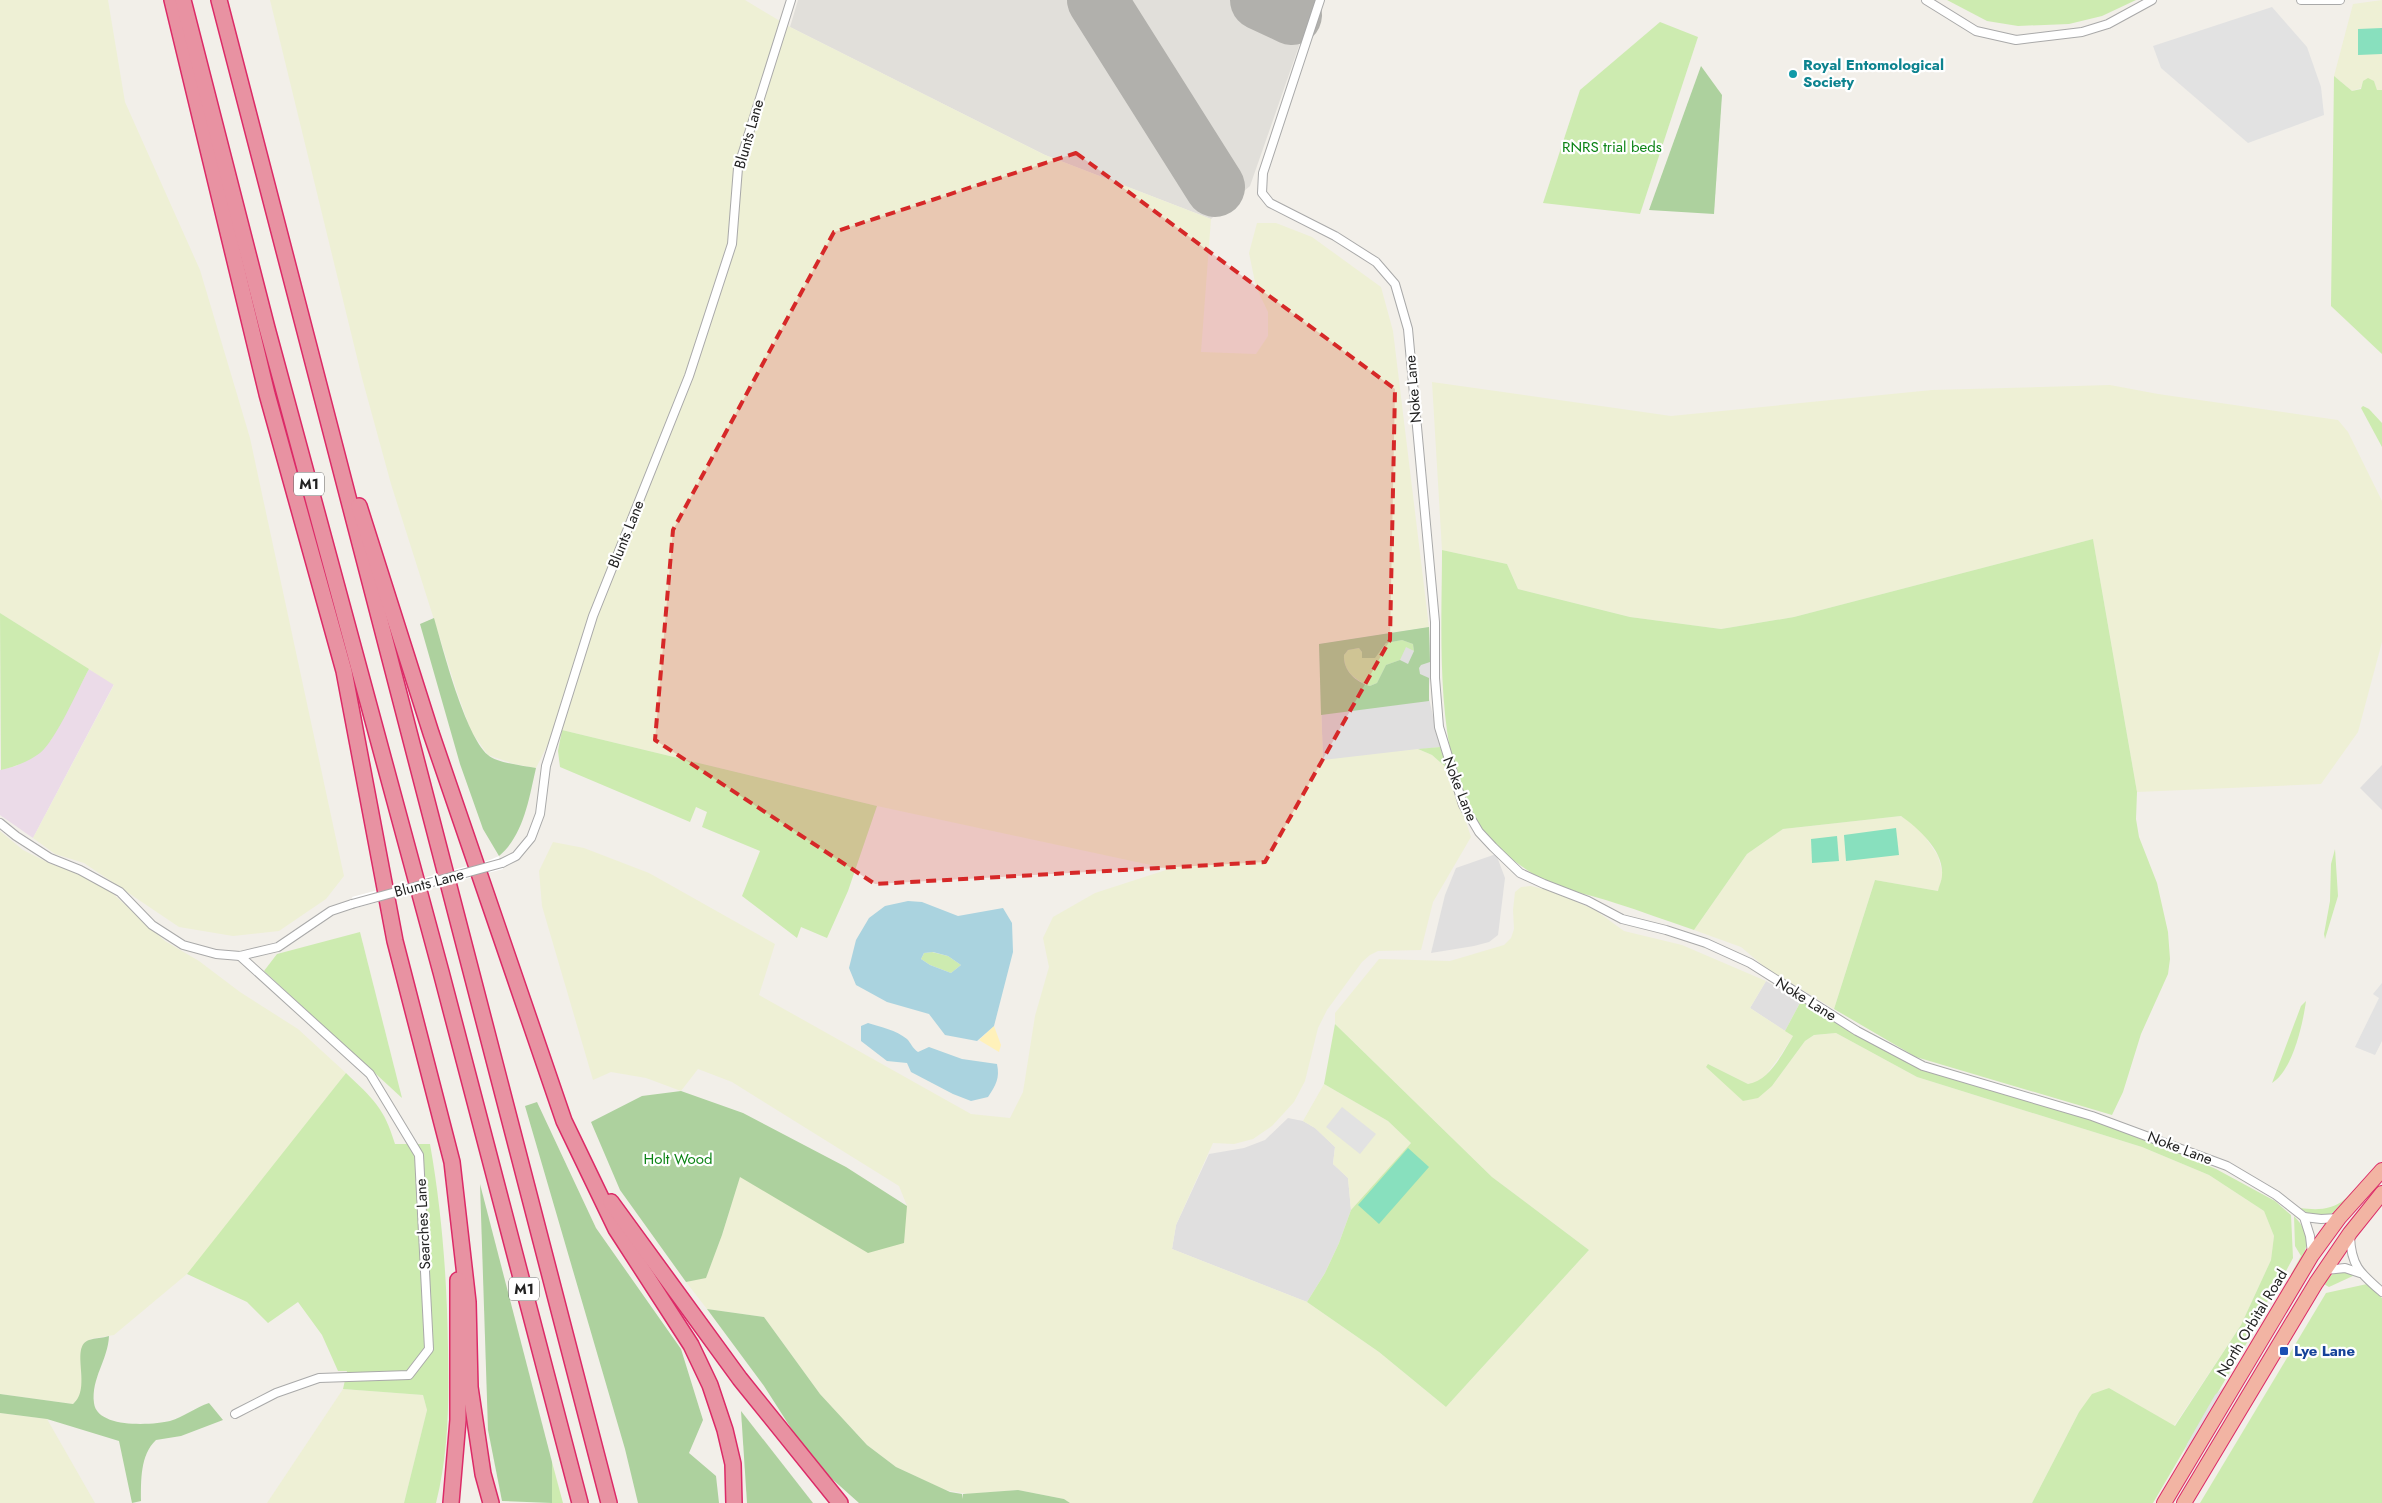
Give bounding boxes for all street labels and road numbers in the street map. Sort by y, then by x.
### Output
street label: Blunts Lane [729,96,769,171]
street label: Noke Lane [1399,354,1427,424]
road number: M1 [294,472,324,496]
street label: Blunts Lane [602,497,650,571]
street label: Noke Lane [1437,753,1483,825]
street label: Blunts Lane [392,863,467,903]
street label: Noke Lane [1771,972,1841,1026]
street label: Noke Lane [2144,1126,2216,1171]
street label: Searches Lane [410,1178,436,1270]
street label: North Orbital Road [2211,1265,2293,1381]
road number: M1 [509,1278,539,1300]

